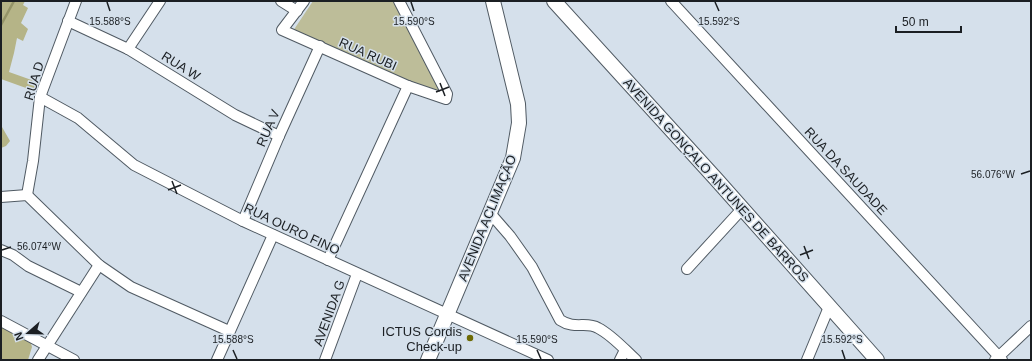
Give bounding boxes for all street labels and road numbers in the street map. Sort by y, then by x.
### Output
street label: RUA RUBI [337,35,399,73]
street label: RUA W [159,48,204,84]
street label: RUA D [21,60,47,102]
street label: AVENIDA GONÇALO ANTUNES DE BARROS [620,75,812,285]
street label: RUA V [253,107,283,149]
street label: RUA DA SAUDADE [802,124,891,218]
street label: AVENIDA ACLIMAÇÃO [455,153,519,283]
street label: RUA OURO FINO [242,200,342,258]
street label: AVENIDA G [310,278,348,348]

